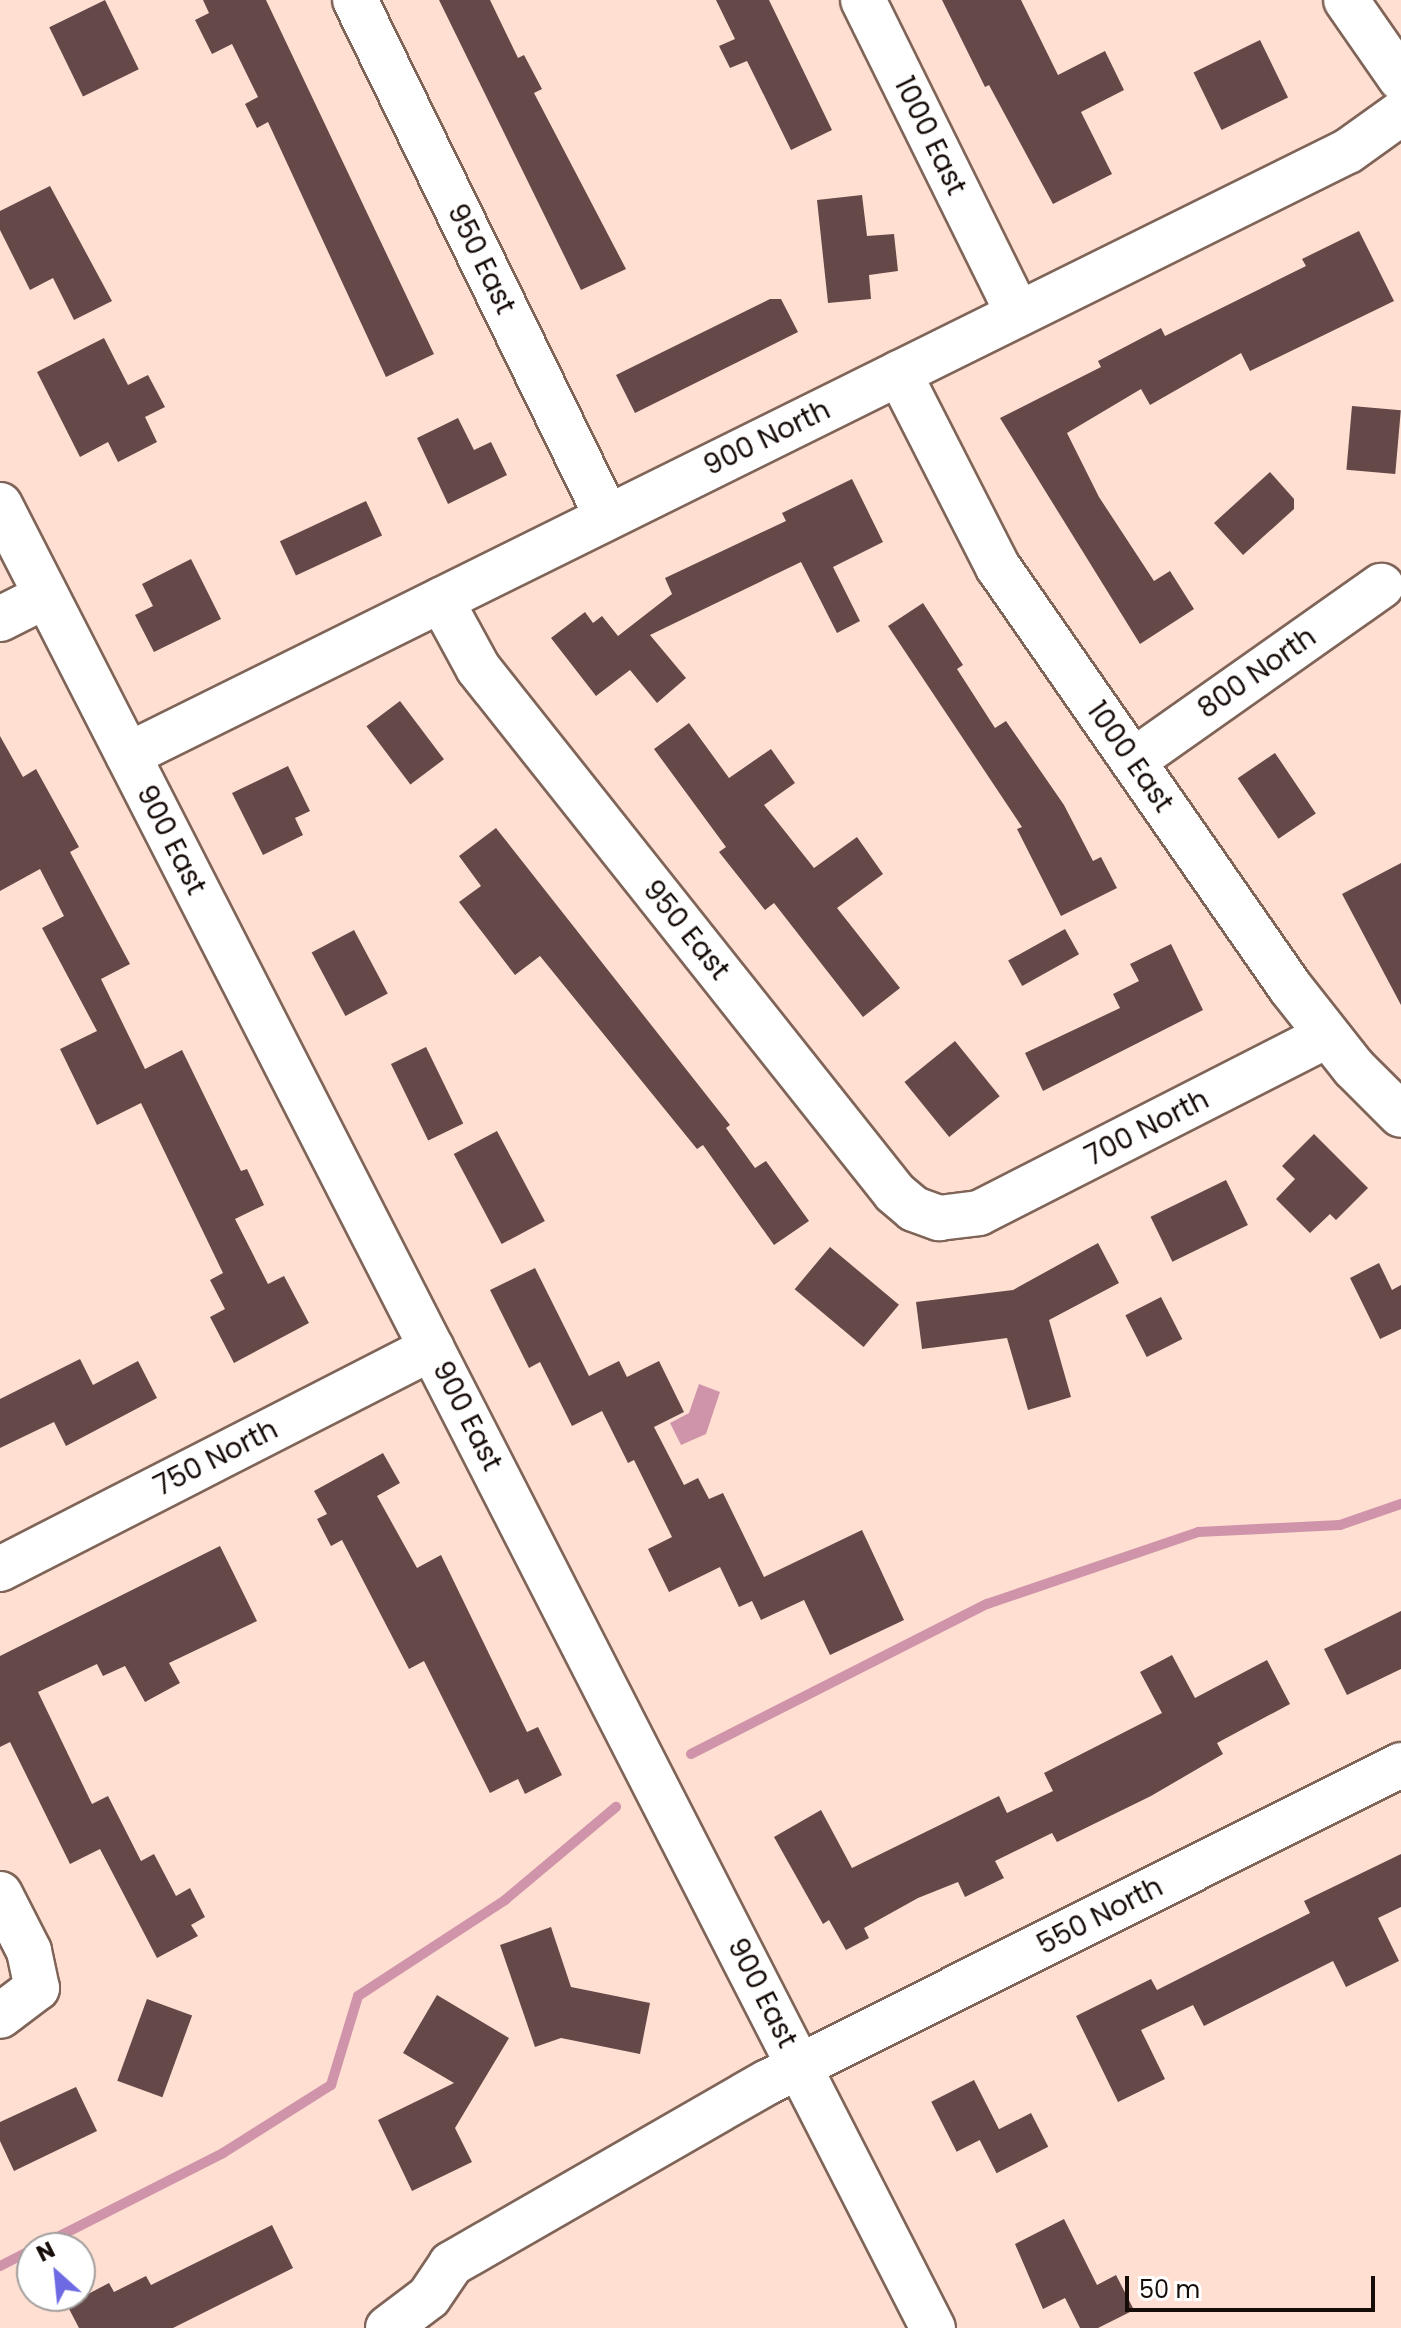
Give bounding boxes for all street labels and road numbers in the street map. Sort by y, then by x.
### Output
street label: 1000 East [887,71,973,201]
street label: 950 East [440,198,522,320]
street label: 900 North [698,393,836,483]
street label: 800 North [1191,620,1323,726]
street label: 1000 East [1080,695,1180,819]
street label: 900 East [129,780,213,900]
street label: 950 East [636,873,736,987]
street label: 700 North [1080,1083,1214,1173]
street label: 900 East [425,1356,509,1476]
street label: 750 North [149,1413,283,1503]
street label: 550 North [1032,1870,1168,1962]
street label: 900 East [720,1933,804,2053]

